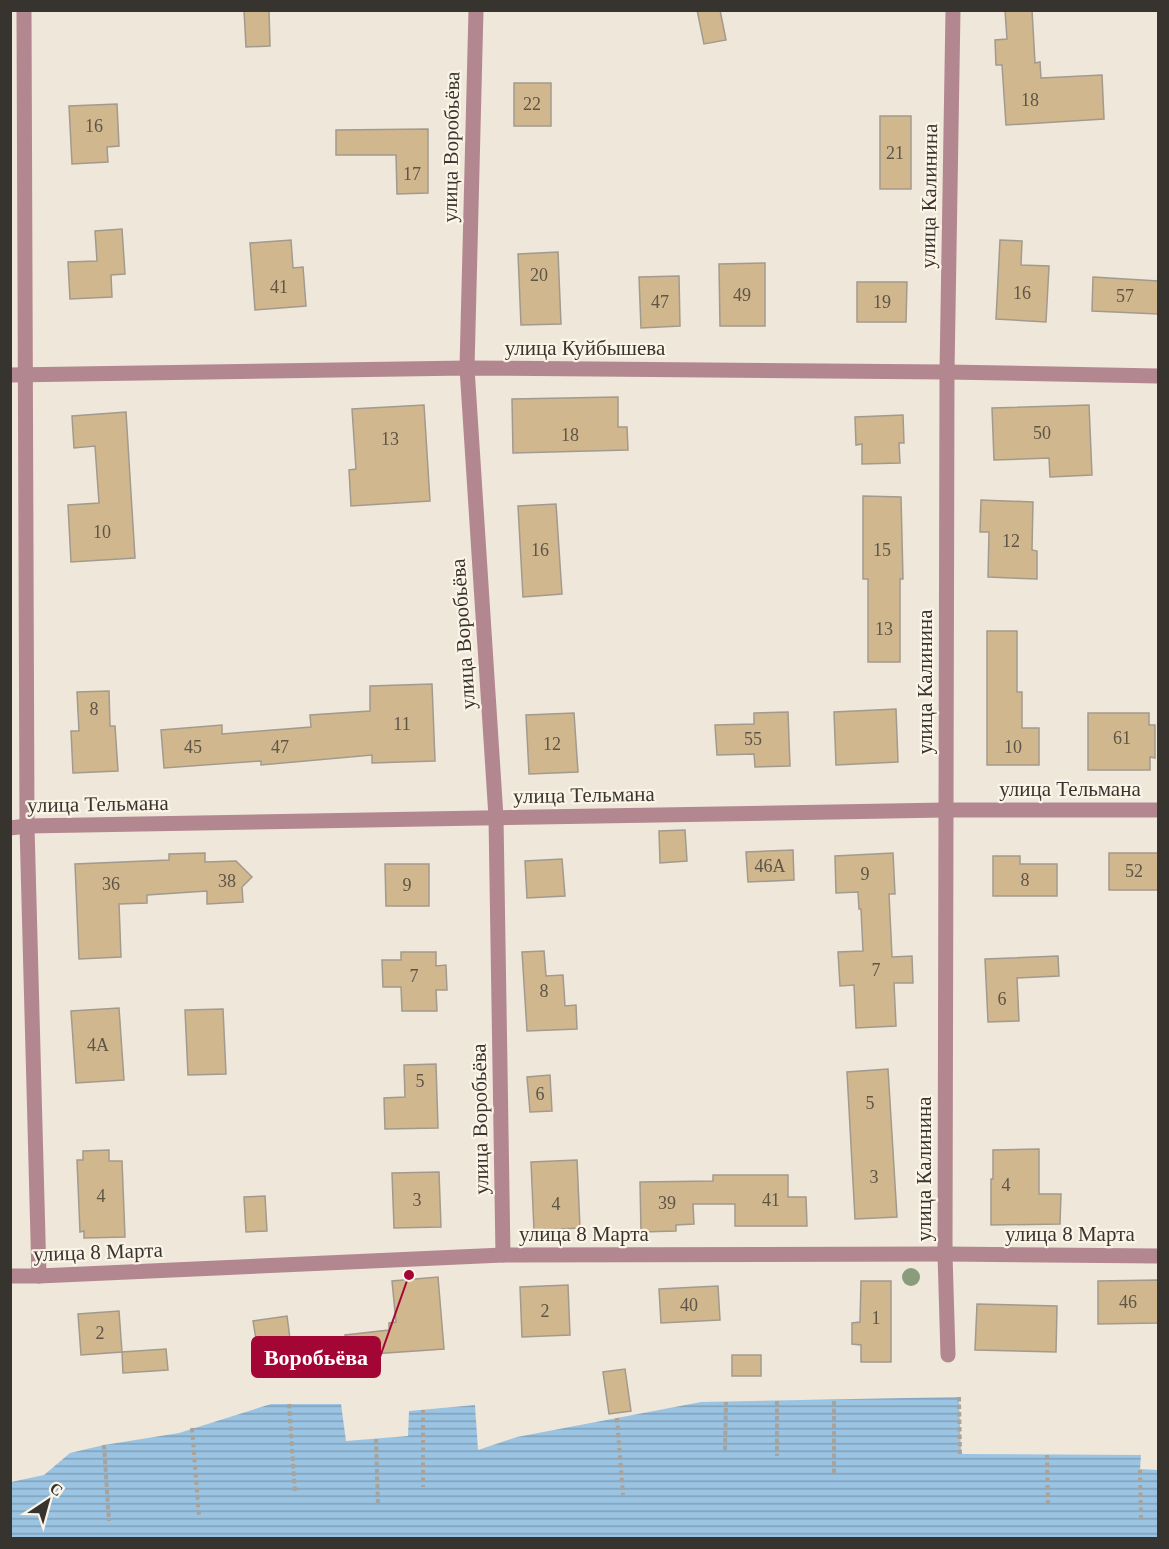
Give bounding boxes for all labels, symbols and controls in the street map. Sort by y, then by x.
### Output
street label: улица Воробьёва [438,71,464,223]
house number: 18 [1021,90,1039,110]
house number: 22 [523,94,541,114]
house number: 16 [85,116,103,136]
street label: улица Калинина [916,123,942,269]
house number: 21 [886,143,904,163]
house number: 17 [403,164,421,184]
house number: 20 [530,265,548,285]
house number: 41 [270,277,288,297]
house number: 16 [1013,283,1031,303]
house number: 49 [733,285,751,305]
house number: 57 [1116,286,1134,306]
house number: 47 [651,292,669,312]
house number: 19 [873,292,891,312]
street label: улица Куйбышева [505,336,666,360]
house number: 50 [1033,423,1051,443]
house number: 18 [561,425,579,445]
house number: 13 [381,429,399,449]
house number: 10 [93,522,111,542]
house number: 12 [1002,531,1020,551]
house number: 16 [531,540,549,560]
house number: 15 [873,540,891,560]
street label: улица Воробьёва [446,557,480,710]
street label: улица Калинина [913,609,937,755]
house number: 13 [875,619,893,639]
house number: 8 [90,699,99,719]
house number: 11 [393,714,411,734]
house number: 61 [1113,728,1131,748]
house number: 55 [744,729,762,749]
house number: 12 [543,734,561,754]
house number: 45 [184,737,202,757]
house number: 47 [271,737,289,757]
house number: 10 [1004,737,1022,757]
street label: улица Тельмана [999,777,1141,801]
street label: улица Тельмана [513,782,656,808]
street label: улица Тельмана [27,791,170,817]
house number: 46А [755,856,786,876]
house number: 52 [1125,861,1143,881]
house number: 9 [861,864,870,884]
house number: 8 [1021,870,1030,890]
house number: 38 [218,871,236,891]
house number: 36 [102,874,120,894]
house number: 9 [403,875,412,895]
house number: 7 [872,960,881,980]
house number: 7 [410,966,419,986]
house number: 8 [540,981,549,1001]
house number: 6 [998,989,1007,1009]
house number: 4А [87,1035,109,1055]
street label: улица Воробьёва [467,1043,493,1195]
house number: 5 [416,1071,425,1091]
house number: 6 [536,1084,545,1104]
house number: 5 [866,1093,875,1113]
street label: улица Калинина [912,1096,936,1242]
house number: 3 [870,1167,879,1187]
house number: 4 [1002,1175,1011,1195]
house number: 4 [97,1186,106,1206]
house number: 3 [413,1190,422,1210]
house number: 41 [762,1190,780,1210]
house number: 39 [658,1193,676,1213]
house number: 4 [552,1194,561,1214]
street label: улица 8 Марта [519,1222,650,1246]
street label: улица 8 Марта [1005,1222,1136,1246]
street label: улица 8 Марта [33,1238,164,1266]
house number: 46 [1119,1292,1137,1312]
house number: 40 [680,1295,698,1315]
house number: 2 [541,1301,550,1321]
house number: 1 [872,1308,881,1328]
house number: 2 [96,1323,105,1343]
callout: Воробьёва [252,1337,380,1377]
text: Воробьёва [264,1345,368,1370]
north arrow [18,1471,78,1531]
text: С [47,1479,66,1500]

